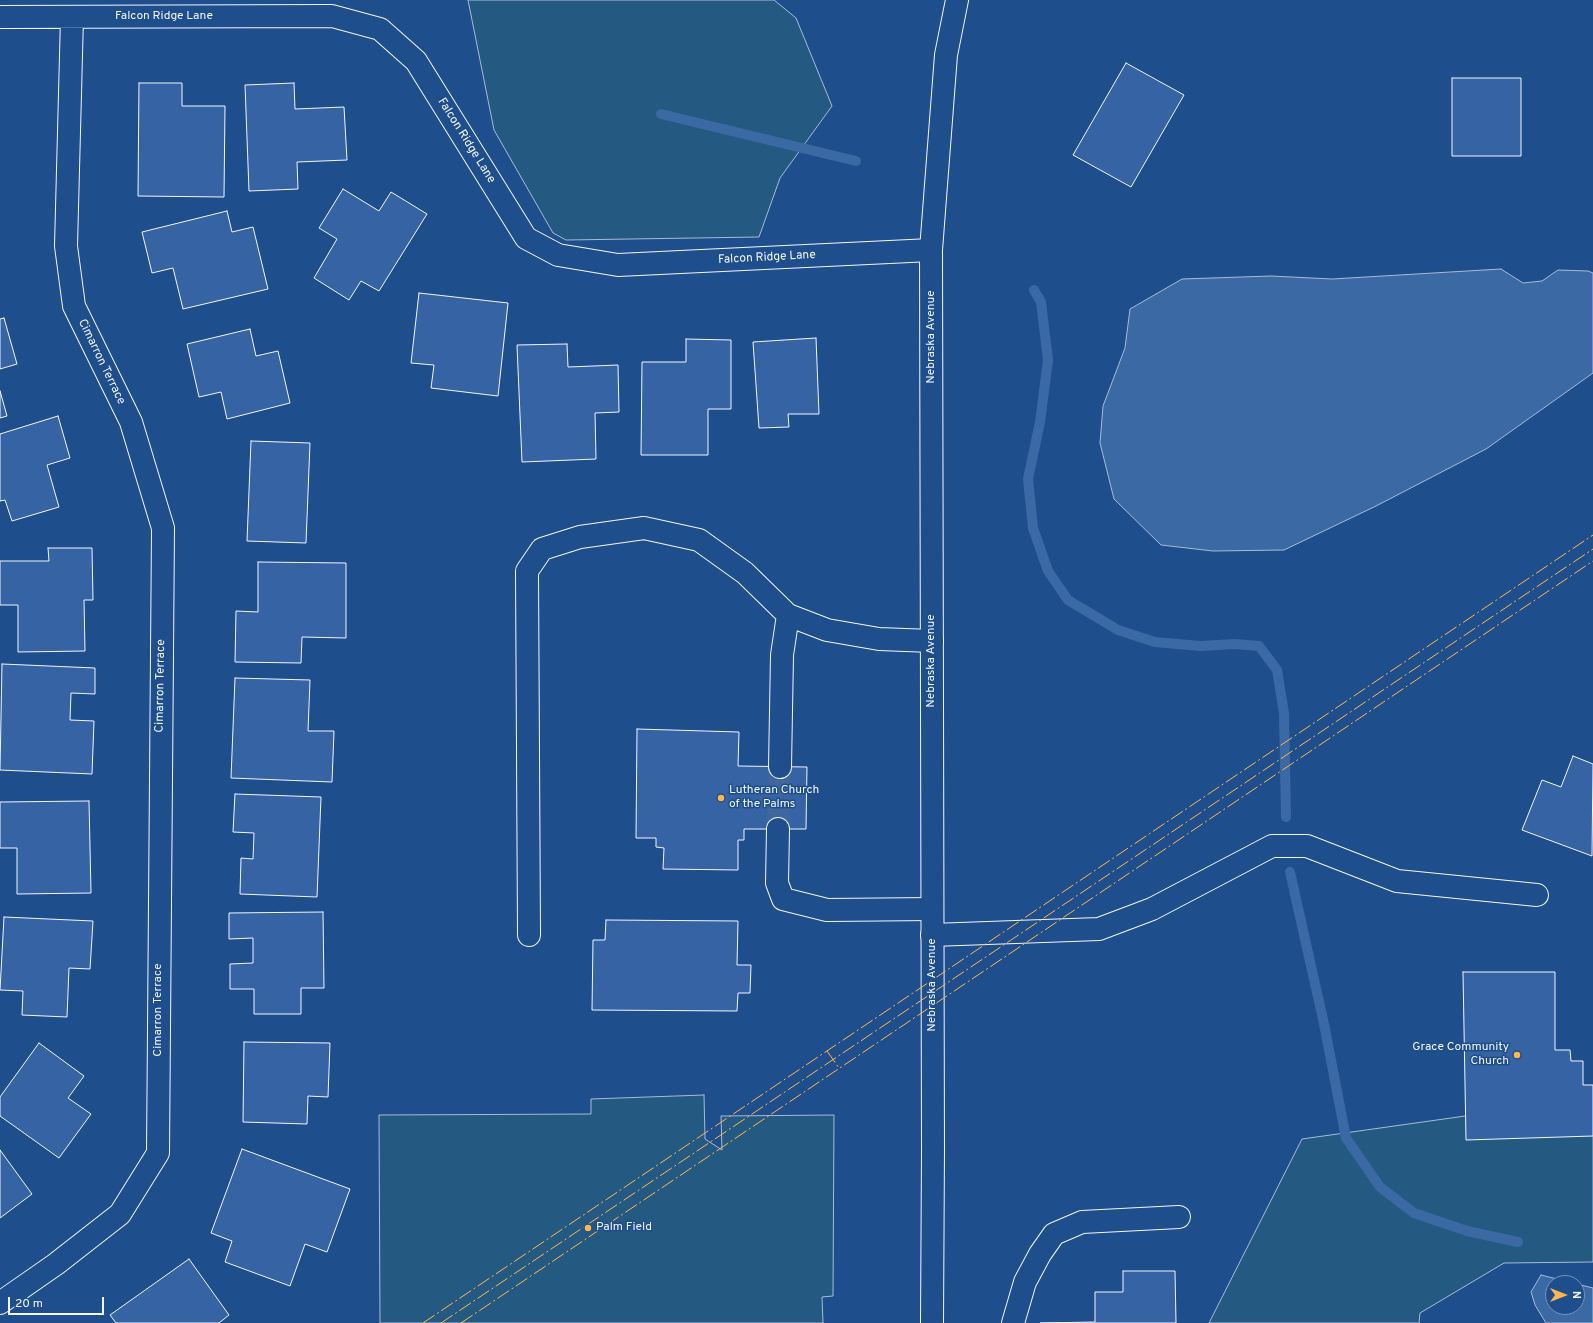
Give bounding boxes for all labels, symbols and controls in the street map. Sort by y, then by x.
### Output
street label: Falcon Ridge Lane [115,10,213,24]
street label: Falcon Ridge Lane [434,96,498,186]
street label: Falcon Ridge Lane [718,248,816,268]
street label: Nebraska Avenue [925,290,939,384]
street label: Cimarron Terrace [74,317,128,407]
street label: Nebraska Avenue [925,614,939,708]
street label: Cimarron Terrace [153,639,169,733]
place label: Lutheran Church of the Palms [729,784,819,812]
marker: Lutheran Church of the Palms [716,793,726,803]
street label: Nebraska Avenue [926,938,940,1032]
street label: Cimarron Terrace [152,963,166,1057]
place label: Grace Community Church [1412,1041,1509,1069]
marker: Grace Community Church [1512,1050,1522,1060]
place label: Palm Field [596,1221,652,1235]
marker: Palm Field [583,1223,593,1233]
north arrow [1545,1275,1585,1315]
scale bar [10,1289,106,1315]
text: N [1569,1291,1583,1299]
text: 20 m [15,1296,43,1312]

